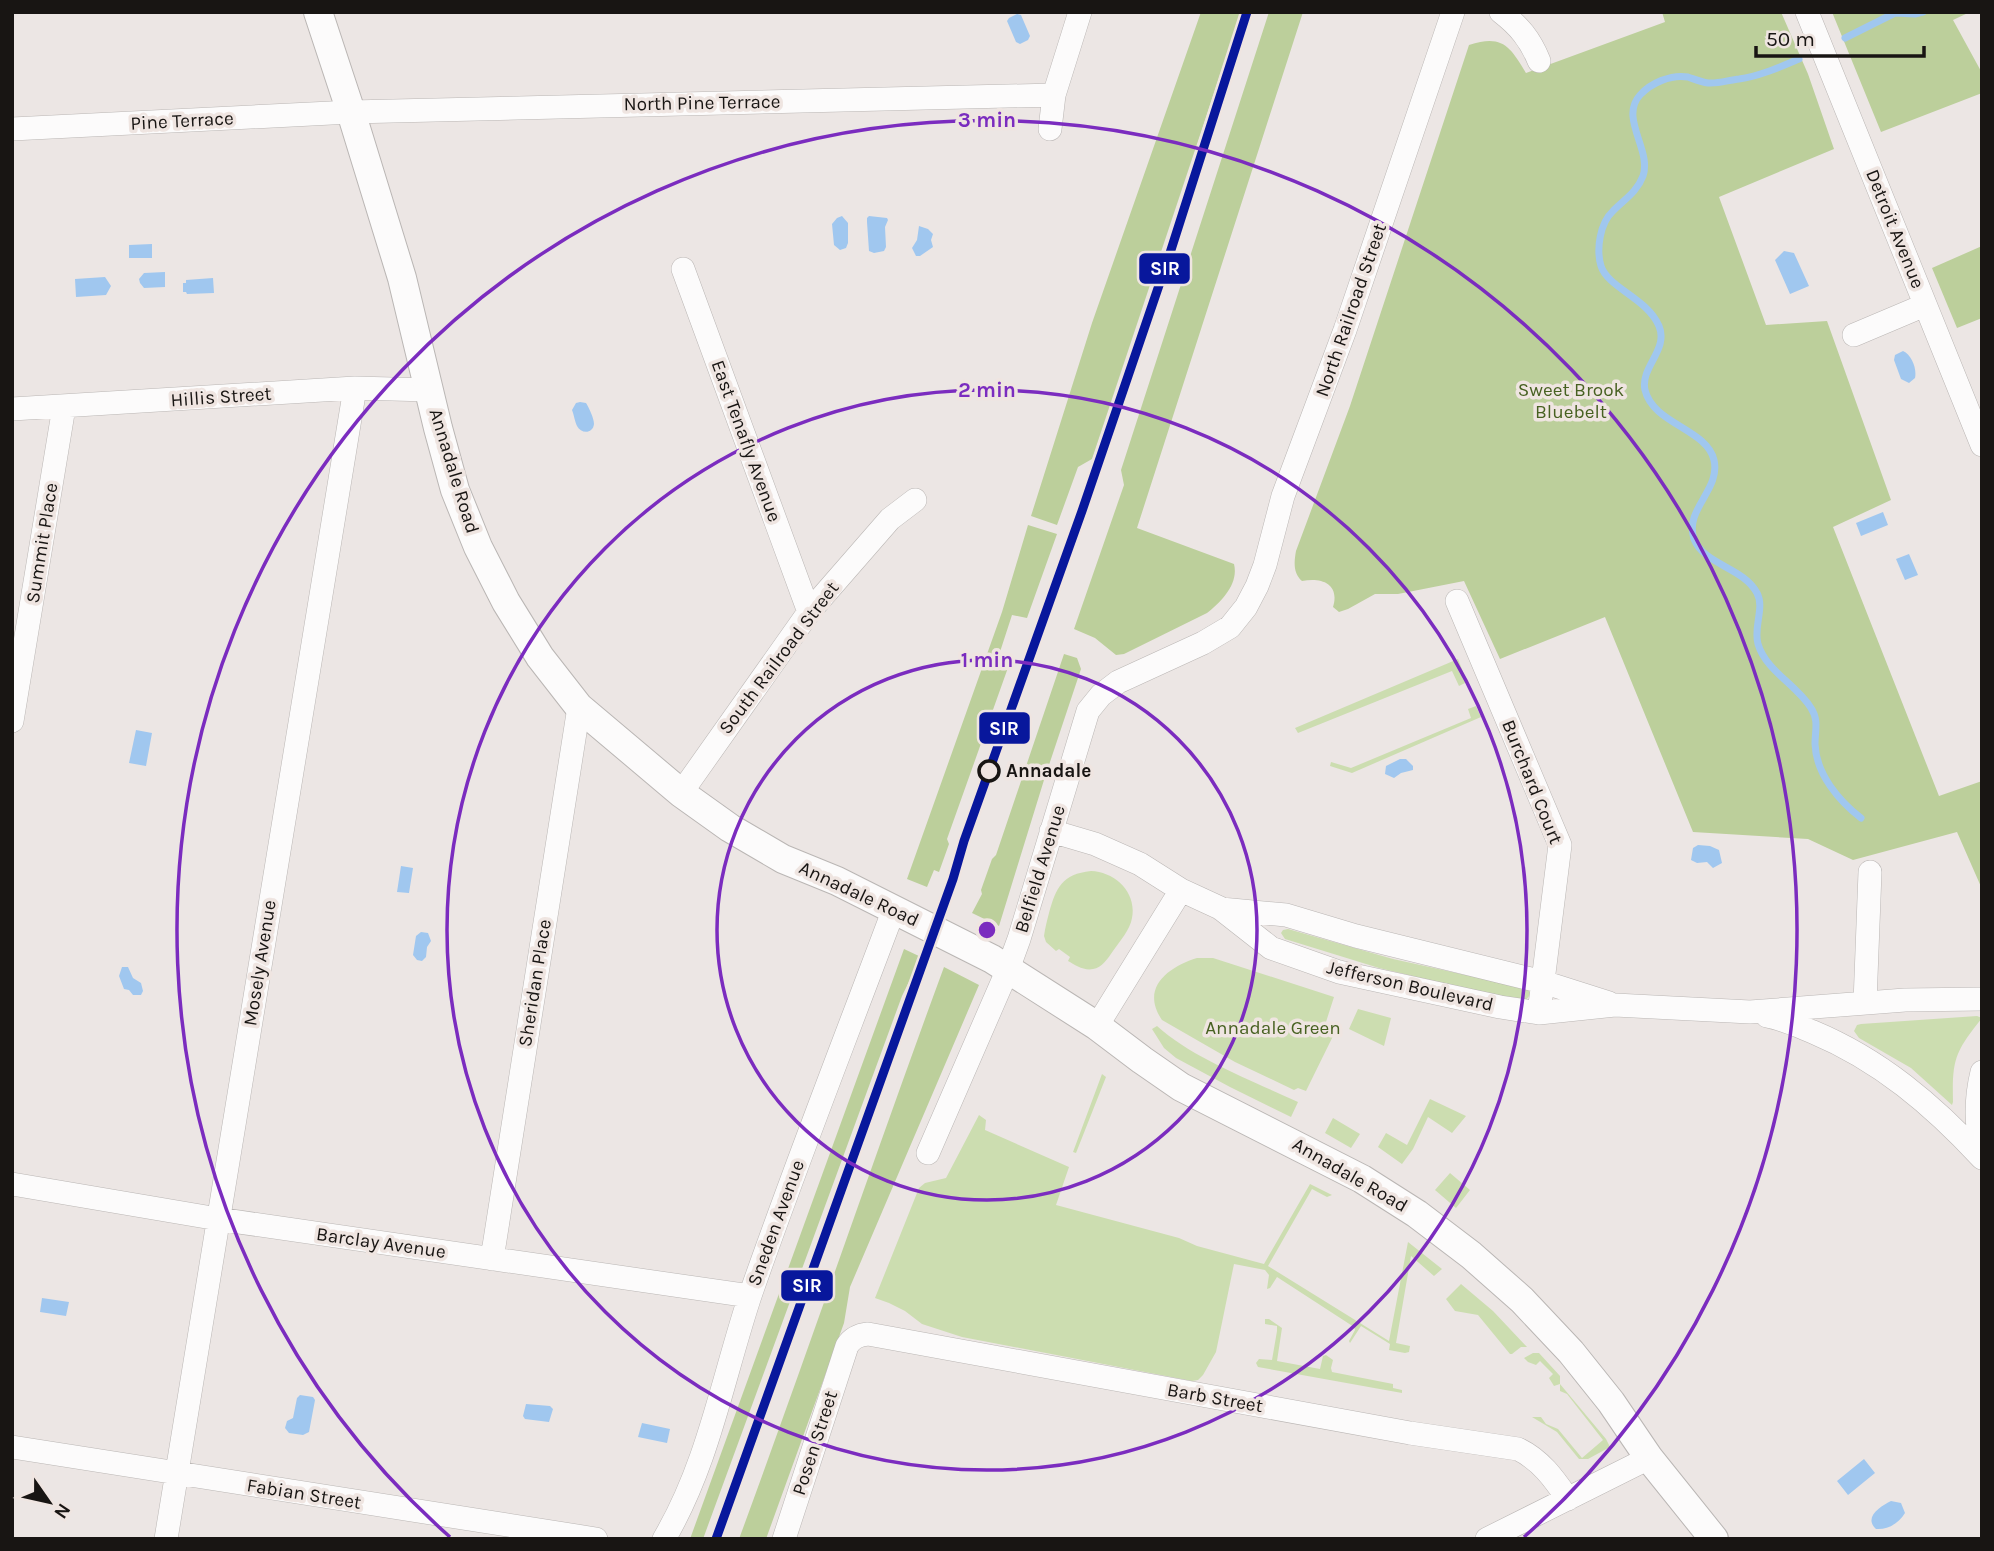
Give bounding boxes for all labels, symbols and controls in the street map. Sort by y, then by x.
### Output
scale bar [1756,14,1924,58]
text: 50 m [1766,27,1815,51]
street label: North Pine Terrace [623,91,781,115]
street label: Pine Terrace [130,107,234,135]
text: 3 min [958,108,1016,132]
street label: Detroit Avenue [1861,166,1929,292]
street label: North Railroad Street [1311,220,1391,400]
line badge: SIR [1138,252,1191,285]
text: SIR [1150,258,1180,280]
street label: East Tenafly Avenue [707,357,785,525]
text: 2 min [958,378,1016,402]
park label: Sweet Brook Bluebelt [1518,379,1625,423]
street label: Hillis Street [170,382,272,412]
street label: Annadale Road [425,406,483,536]
street label: Summit Place [22,481,62,605]
street label: South Railroad Street [714,577,844,739]
text: 1 min [961,648,1013,672]
line badge: SIR [978,711,1031,745]
street label: Burchard Court [1497,717,1567,847]
text: SIR [989,718,1019,740]
marker: Annadale [978,760,1000,782]
place label: Annadale [1006,760,1091,782]
street label: Belfield Avenue [1010,802,1070,936]
street label: Annadale Road [796,857,922,931]
street label: Mosely Avenue [239,898,281,1028]
street label: Sheridan Place [514,918,556,1048]
centre of rings [975,918,999,942]
street label: Jefferson Boulevard [1325,956,1495,1016]
park label: Annadale Green [1205,1017,1341,1039]
street label: Annadale Road [1288,1133,1412,1217]
street label: Sneden Avenue [743,1157,809,1289]
street label: Barclay Avenue [315,1223,447,1263]
line badge: SIR [780,1269,834,1302]
text: SIR [792,1275,822,1297]
street label: Barb Street [1165,1379,1265,1417]
street label: Posen Street [788,1388,842,1498]
north arrow [14,1467,84,1537]
street label: Fabian Street [245,1474,363,1514]
text: N [49,1499,75,1523]

